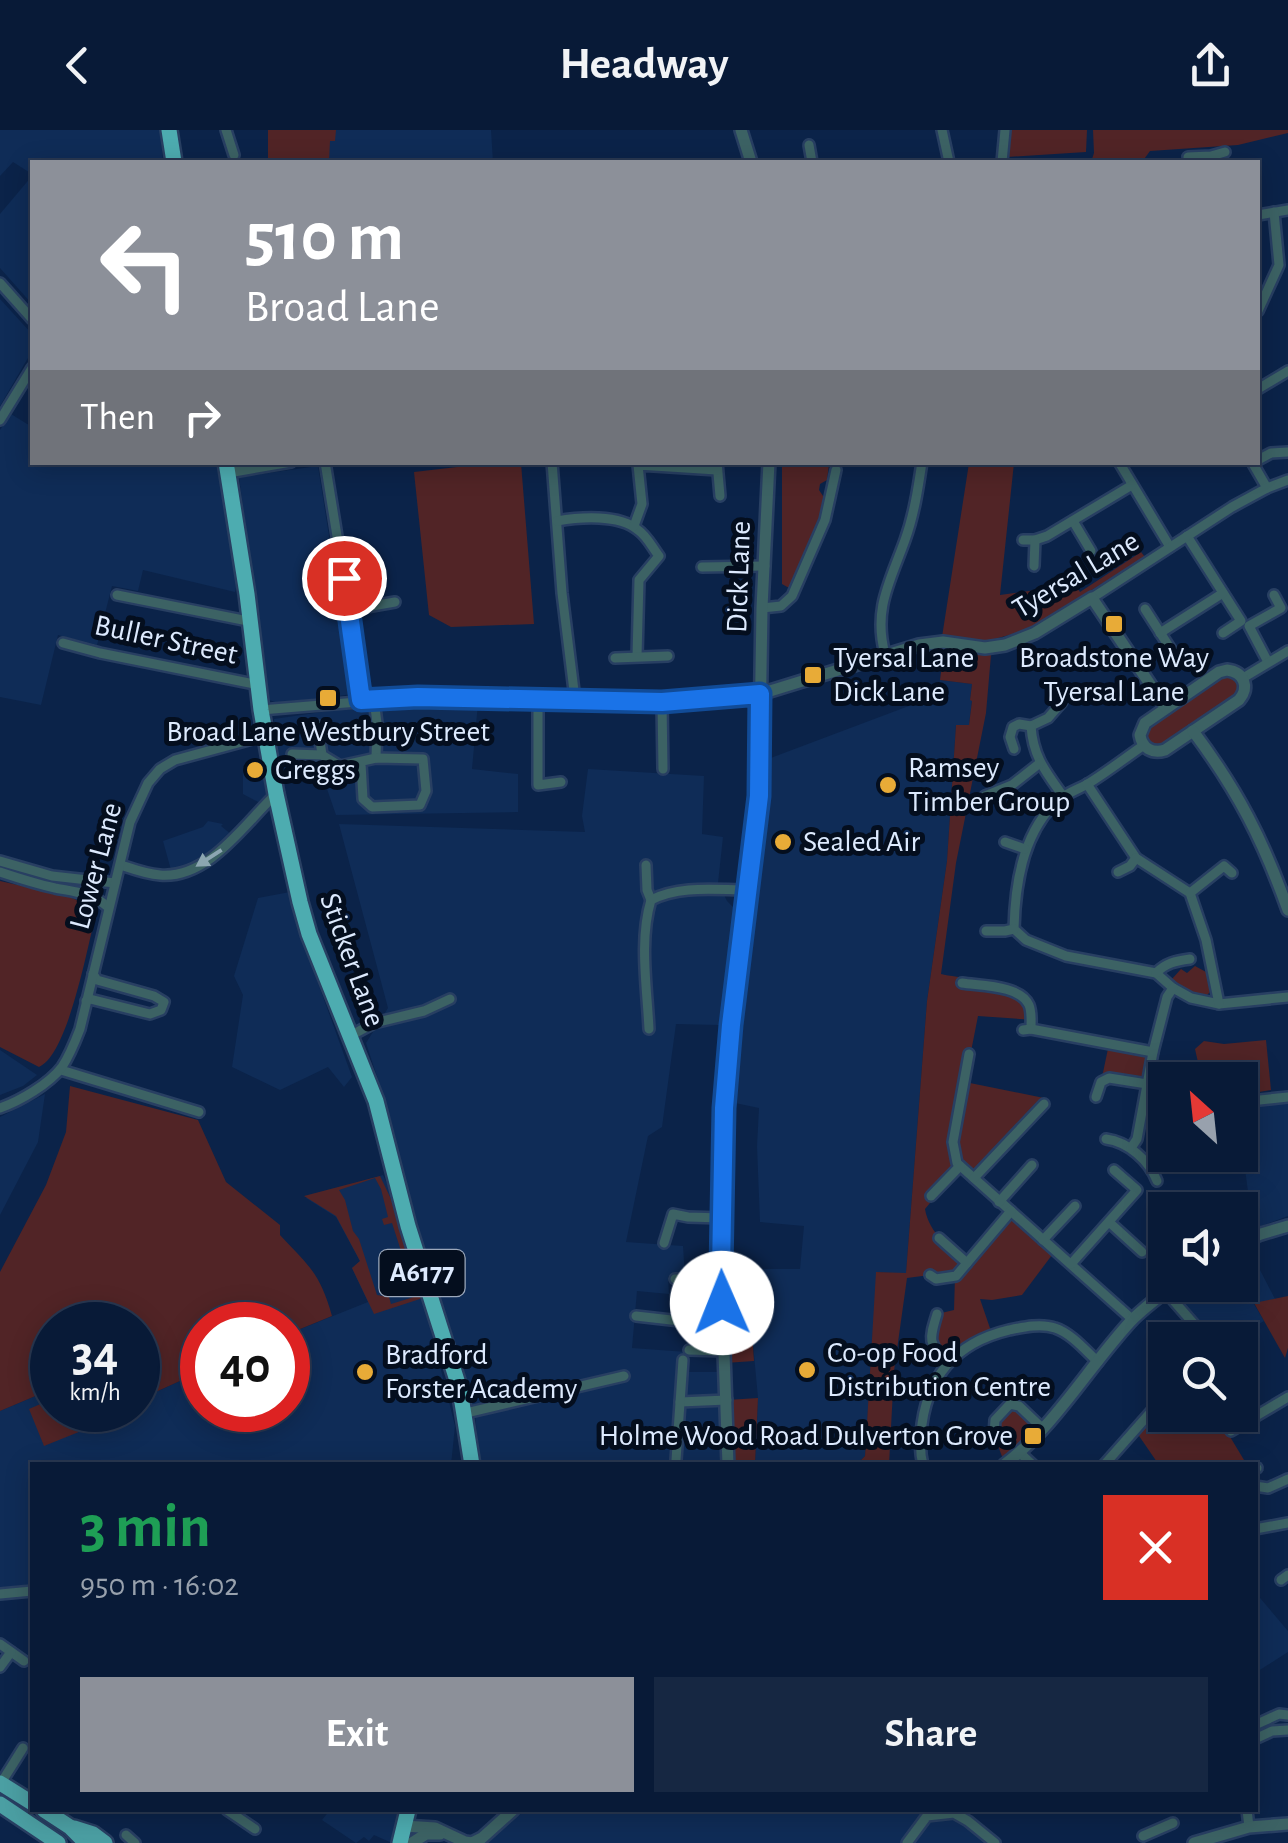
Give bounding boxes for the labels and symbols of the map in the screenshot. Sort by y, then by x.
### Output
street label: Dick Lane [722,520,756,634]
street label: Tyersal Lane [1008,526,1144,624]
pin [302,536,387,621]
street label: Buller Street [92,610,241,670]
marker: Broadstone Way Tyersal Lane [1103,613,1125,635]
place label: Tyersal Lane Dick Lane [833,643,974,707]
place label: Broadstone Way Tyersal Lane [1019,643,1209,707]
marker: Tyersal Lane Dick Lane [802,664,824,686]
marker: Broad Lane Westbury Street [317,687,339,709]
place label: Broad Lane Westbury Street [166,717,490,747]
place label: Ramsey Timber Group [908,753,1070,817]
place label: Greggs [275,755,356,785]
marker: Greggs [244,759,266,781]
marker: Ramsey Timber Group [877,774,899,796]
street label: Lower Lane [65,799,127,933]
place label: Sealed Air [803,827,921,857]
marker: Sealed Air [772,831,794,853]
one-way arrow [195,849,222,867]
street label: Sticker Lane [314,889,390,1031]
north arrow [1148,1062,1258,1172]
road number: A6177 [380,1250,464,1296]
position arrow [670,1251,774,1355]
speed limit sign: 40 [180,1302,310,1432]
place label: Co-op Food Distribution Centre [827,1338,1051,1402]
place label: Bradford Forster Academy [385,1340,577,1404]
marker: Co-op Food Distribution Centre [796,1359,818,1381]
marker: Bradford Forster Academy [354,1361,376,1383]
place label: Holme Wood Road Dulverton Grove [599,1421,1013,1451]
marker: Holme Wood Road Dulverton Grove [1022,1425,1044,1447]

